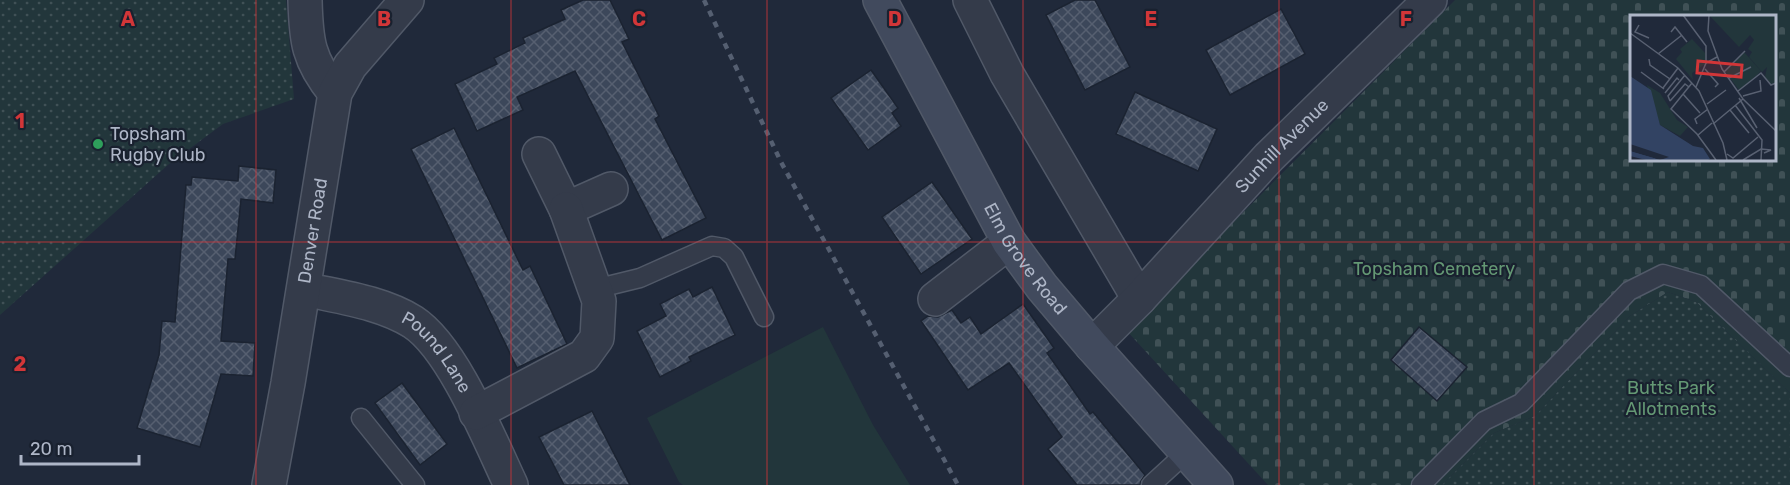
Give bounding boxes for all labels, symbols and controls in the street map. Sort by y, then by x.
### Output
text: A [121,7,136,31]
text: B [377,7,391,31]
text: C [632,7,646,31]
text: D [888,7,902,31]
text: E [1145,7,1157,31]
text: F [1400,7,1412,31]
inset map [1630,15,1775,160]
street label: Sunhill Avenue [1230,94,1333,198]
text: 1 [15,109,25,133]
place label: Topsham Rugby Club [110,123,206,166]
marker: Topsham Rugby Club [91,137,105,151]
street label: Denver Road [293,176,332,285]
street label: Elm Grove Road [979,199,1072,319]
park label: Topsham Cemetery [1353,258,1515,280]
street label: Pound Lane [398,307,476,397]
text: 2 [14,352,27,376]
park label: Butts Park Allotments [1625,377,1717,420]
scale bar [21,428,140,466]
text: 20 m [30,438,72,460]

